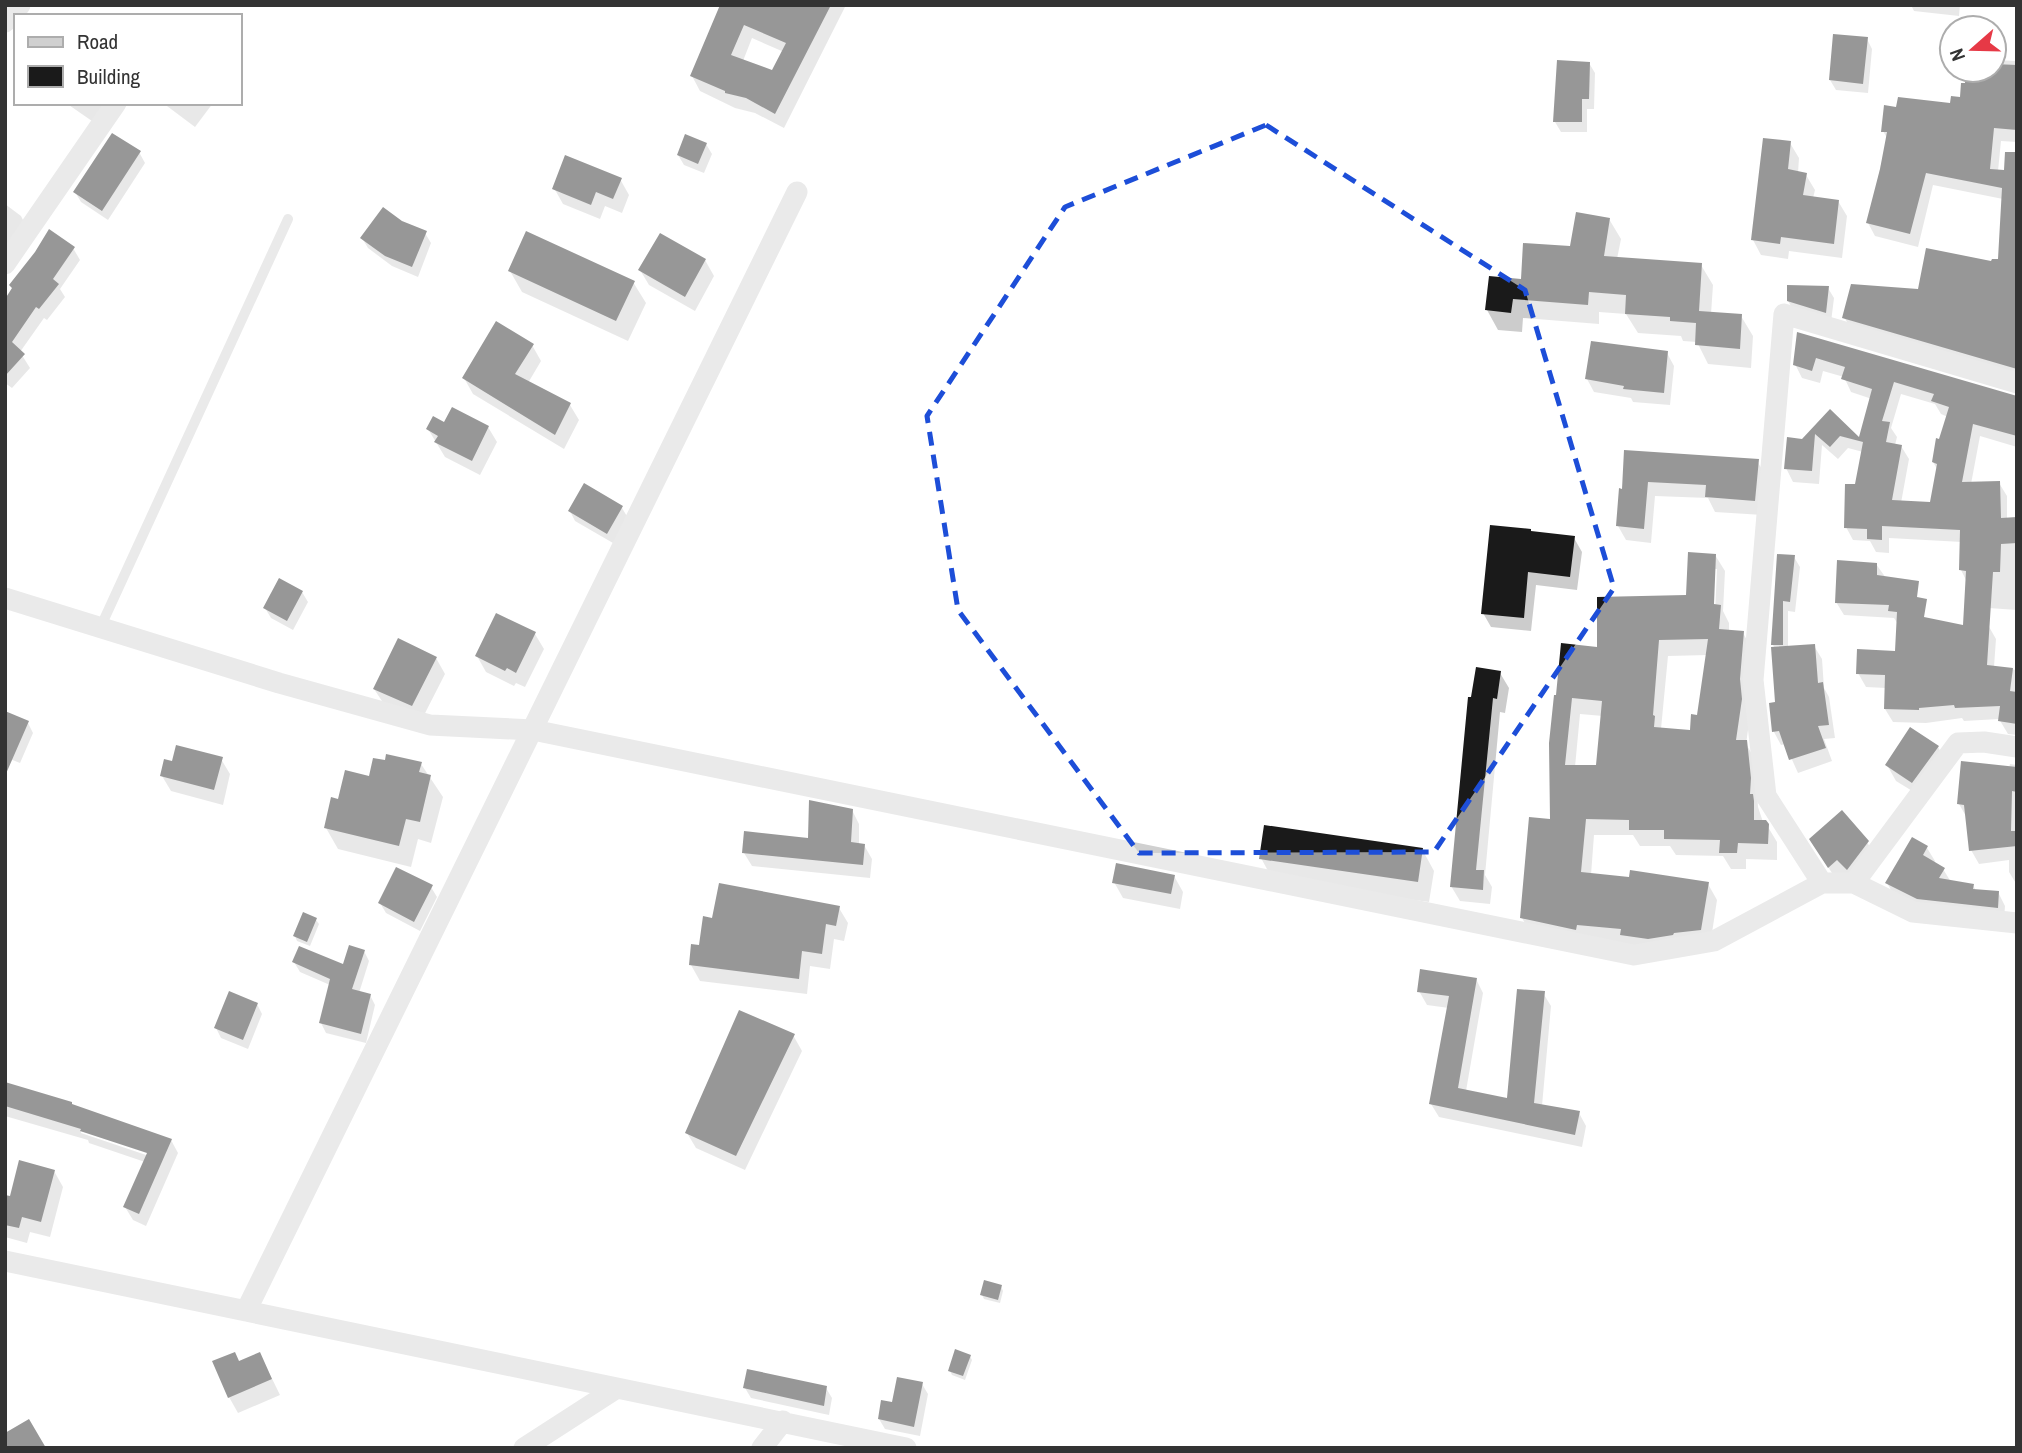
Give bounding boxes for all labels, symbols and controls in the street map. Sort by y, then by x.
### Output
legend [14,14,242,105]
north arrow [1938,14,2008,84]
text: Road [77,27,118,56]
text: N [1943,45,1971,65]
text: Building [77,62,141,91]

